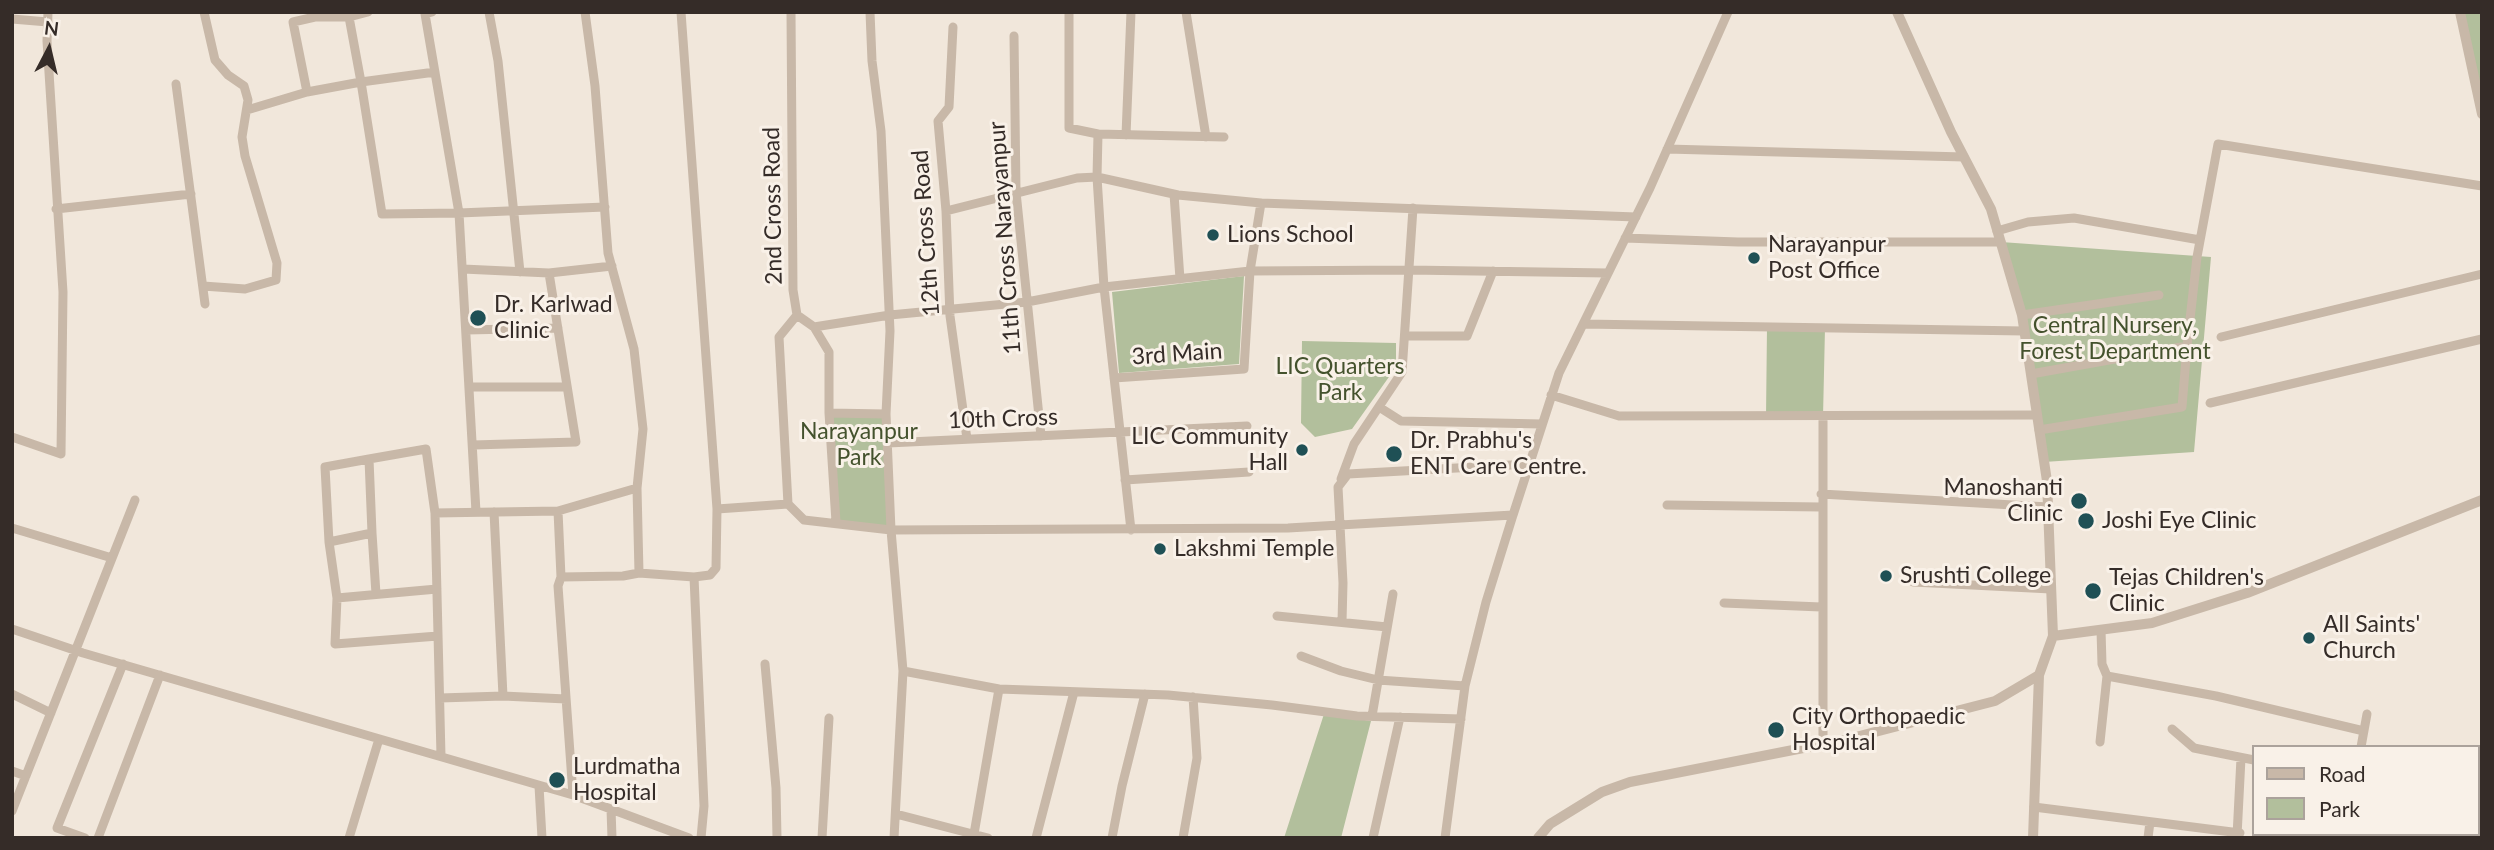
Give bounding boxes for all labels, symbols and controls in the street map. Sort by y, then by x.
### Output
north arrow [14,14,84,84]
text: N [43,15,60,40]
street label: 11th Cross Narayanpur [983,120,1027,356]
street label: 2nd Cross Road [758,127,788,285]
street label: 12th Cross Road [906,149,946,317]
place label: Lions School [1227,221,1354,249]
marker: Lions School [1205,227,1221,243]
place label: Narayanpur Post Office [1768,231,1886,285]
marker: Narayanpur Post Office [1746,250,1762,266]
place label: Dr. Karlwad Clinic [494,291,613,345]
marker: Dr. Karlwad Clinic [468,308,488,328]
park label: Central Nursery, Forest Department [2019,312,2211,366]
street label: 3rd Main [1131,337,1223,371]
park label: LIC Quarters Park [1276,353,1404,407]
street label: 10th Cross [948,403,1058,435]
park label: Narayanpur Park [800,418,918,472]
place label: LIC Community Hall [1131,423,1288,477]
place label: Dr. Prabhu's ENT Care Centre. [1410,427,1587,481]
marker: LIC Community Hall [1294,442,1310,458]
marker: Dr. Prabhu's ENT Care Centre. [1384,444,1404,464]
place label: Manoshanti Clinic [1944,474,2063,528]
marker: Manoshanti Clinic [2069,491,2089,511]
place label: Joshi Eye Clinic [2102,507,2257,535]
marker: Joshi Eye Clinic [2076,511,2096,531]
place label: Lakshmi Temple [1174,535,1334,563]
marker: Lakshmi Temple [1152,541,1168,557]
place label: Srushti College [1900,562,2051,590]
place label: Tejas Children's Clinic [2109,564,2264,618]
marker: Srushti College [1878,568,1894,584]
marker: Tejas Children's Clinic [2083,581,2103,601]
place label: All Saints' Church [2323,611,2420,665]
marker: All Saints' Church [2301,630,2317,646]
place label: City Orthopaedic Hospital [1792,703,1965,757]
marker: City Orthopaedic Hospital [1766,720,1786,740]
legend [2252,745,2480,836]
place label: Lurdmatha Hospital [573,753,680,807]
text: Road [2319,761,2366,786]
marker: Lurdmatha Hospital [547,770,567,790]
text: Park [2319,796,2360,821]

